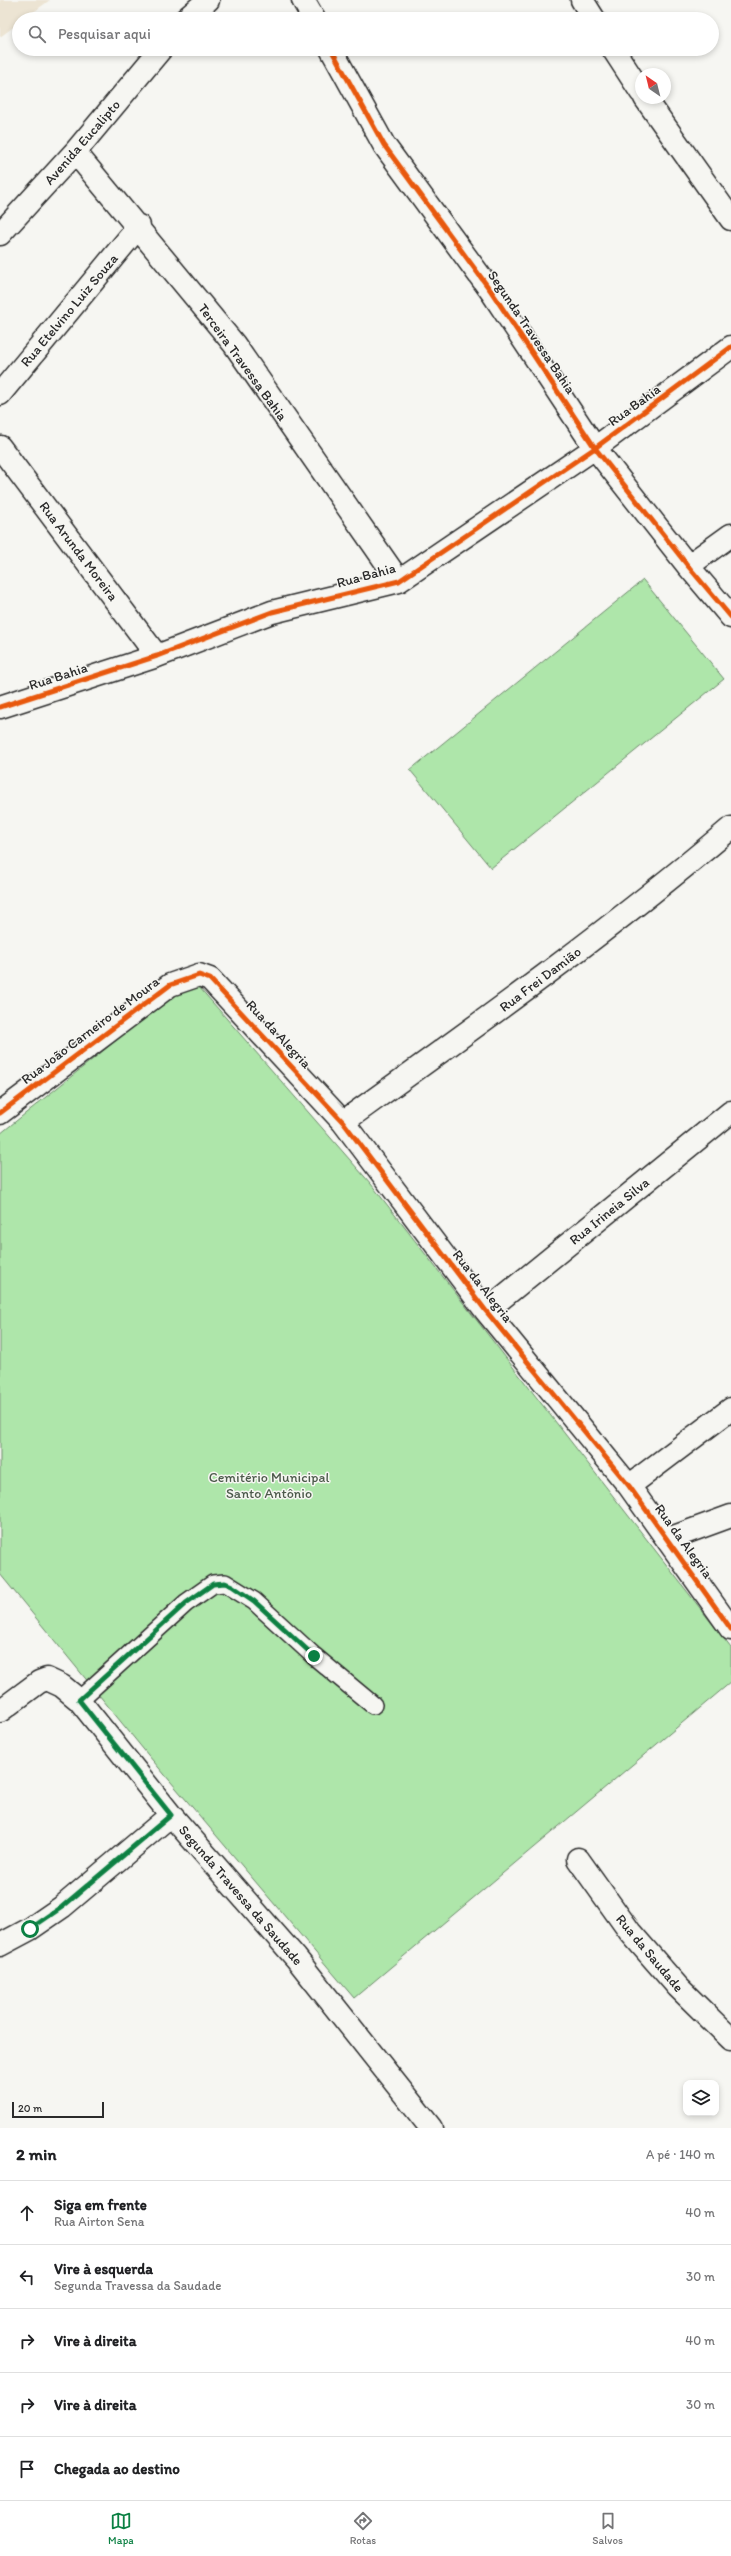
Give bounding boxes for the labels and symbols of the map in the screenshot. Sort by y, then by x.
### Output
north arrow [635,68,671,104]
street label: Avenida Eucalipto [41,96,124,188]
street label: Rua Etelvino Luiz Souza [17,250,122,370]
street label: Segunda Travessa Bahia [484,267,580,398]
street label: Terceira Travessa Bahia [194,300,291,425]
street label: Rua Bahia [605,381,664,430]
street label: Rua Arunda Moreira [36,498,122,605]
street label: Rua Bahia [335,559,398,592]
street label: Rua Bahia [27,659,90,694]
street label: Rua Frei Damião [496,943,585,1016]
street label: Rua João Carneiro de Moura [18,972,163,1088]
street label: Rua da Alegria [243,997,315,1073]
street label: Rua Irineia Silva [566,1174,653,1249]
street label: Rua da Alegria [449,1247,517,1327]
park label: Cemitério Municipal Santo Antônio [209,1469,329,1502]
street label: Rua da Alegria [651,1501,717,1582]
route end [305,1647,323,1665]
street label: Segunda Travessa da Saudade [175,1822,306,1969]
street label: Rua da Saudade [612,1911,687,1996]
route start [21,1920,39,1938]
scale bar [12,2100,104,2119]

